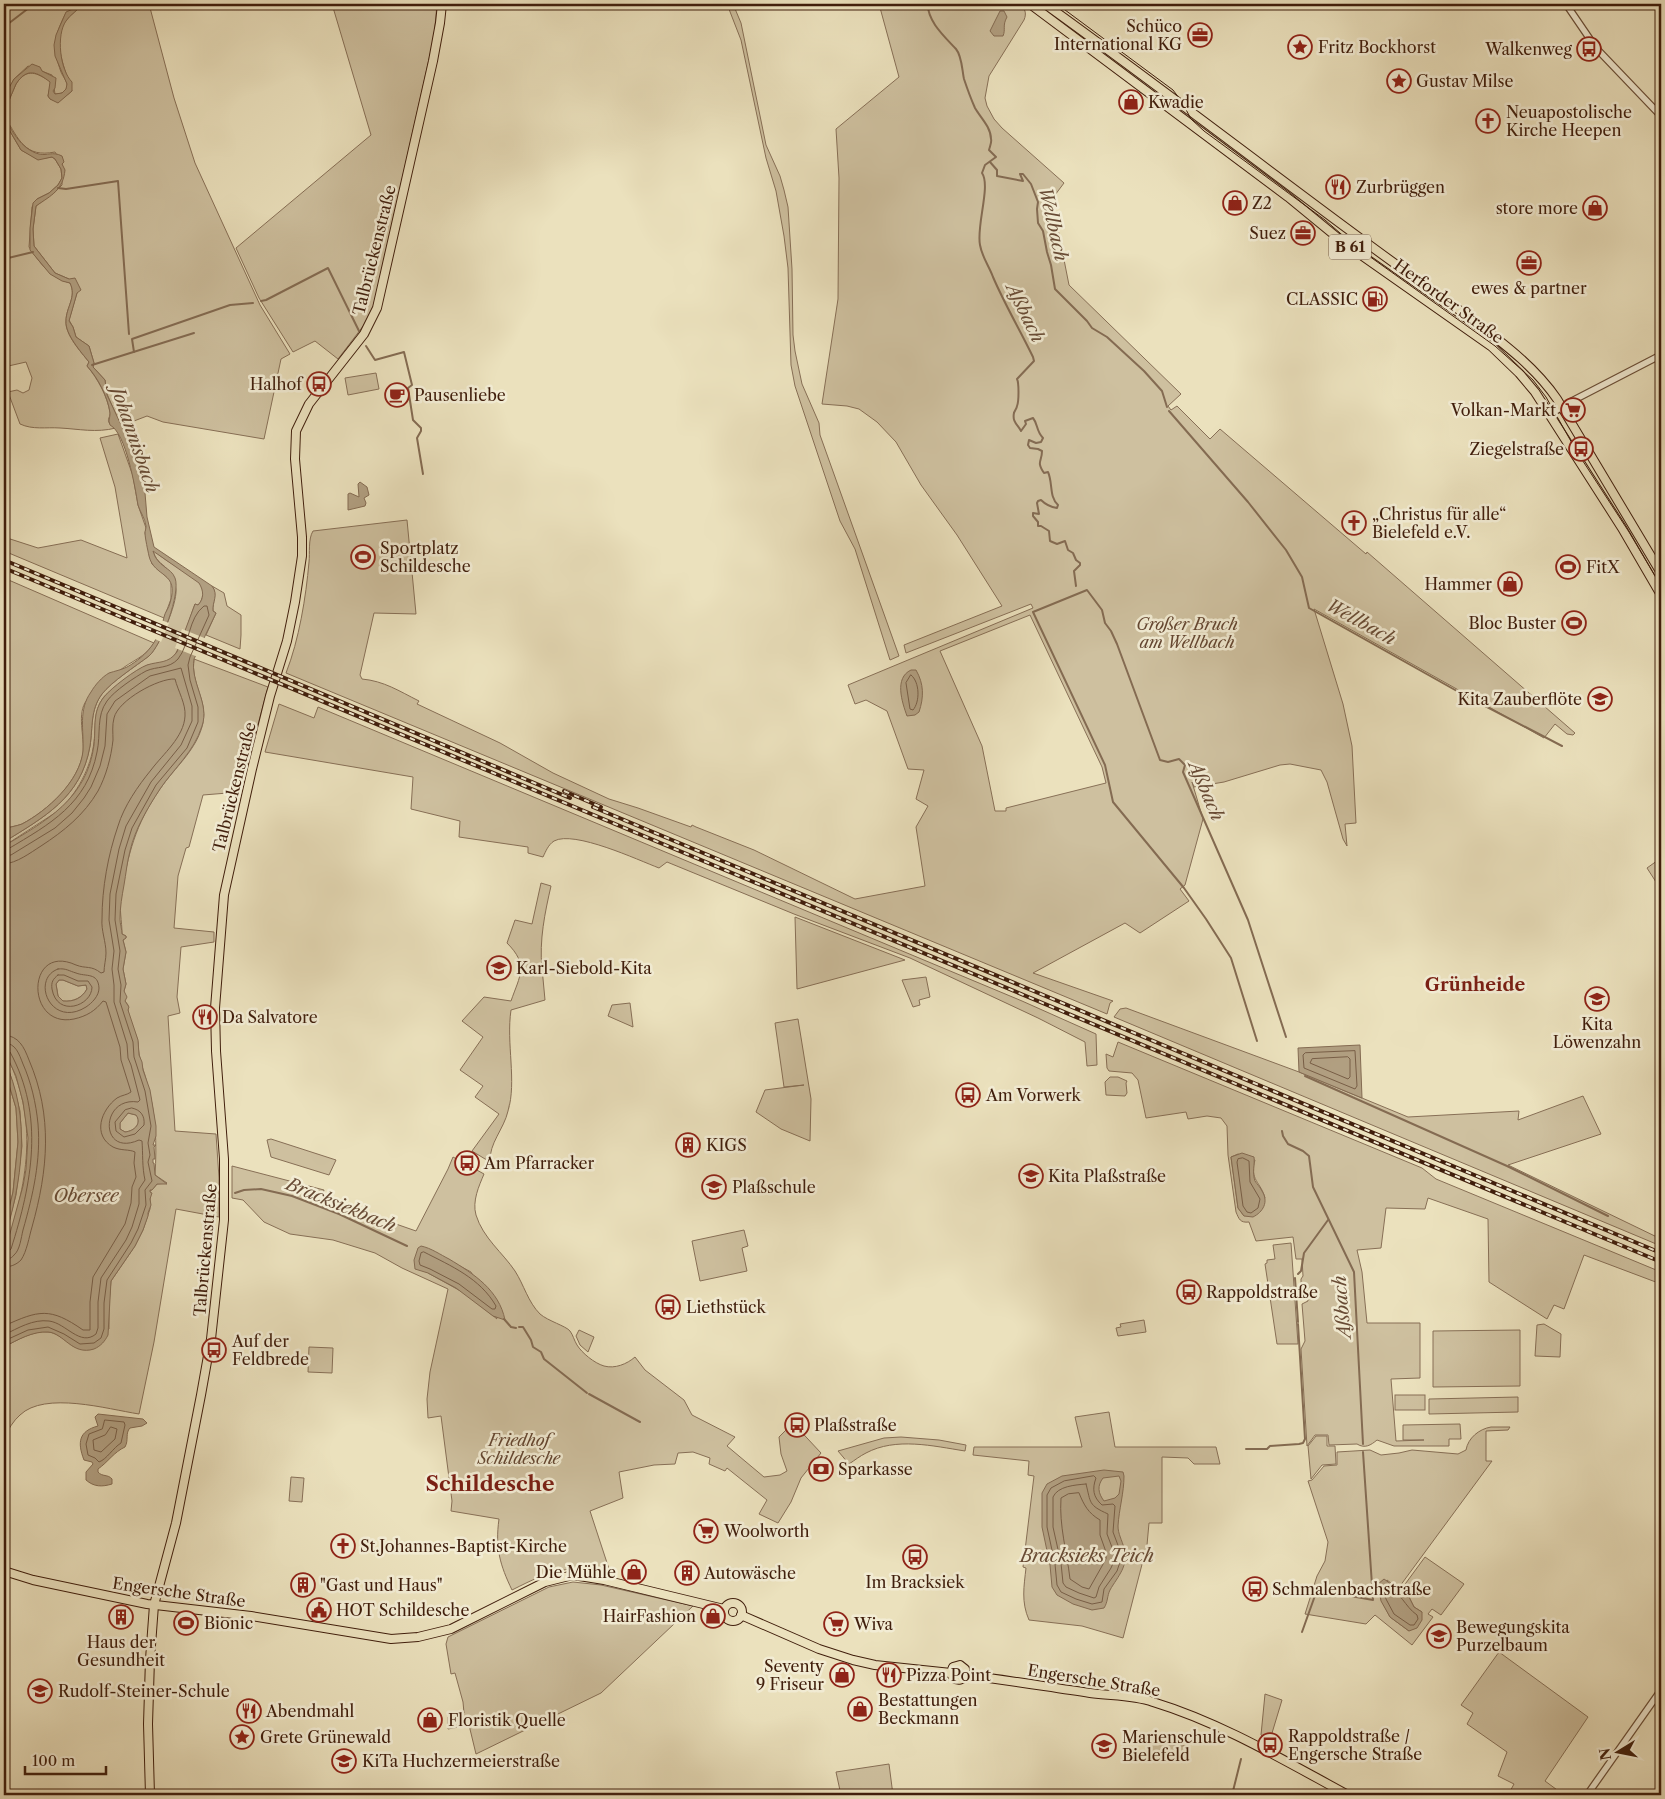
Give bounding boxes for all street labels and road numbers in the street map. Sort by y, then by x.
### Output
street label: Talbrückenstraße [348,183,400,317]
road number: B 61 [1329,234,1371,260]
street label: Herforder Straße [1390,254,1508,348]
street label: Talbrückenstraße [208,720,260,854]
street label: Talbrückenstraße [189,1183,221,1317]
street label: Engersche Straße [111,1573,247,1611]
street label: Engersche Straße [1026,1660,1162,1700]

